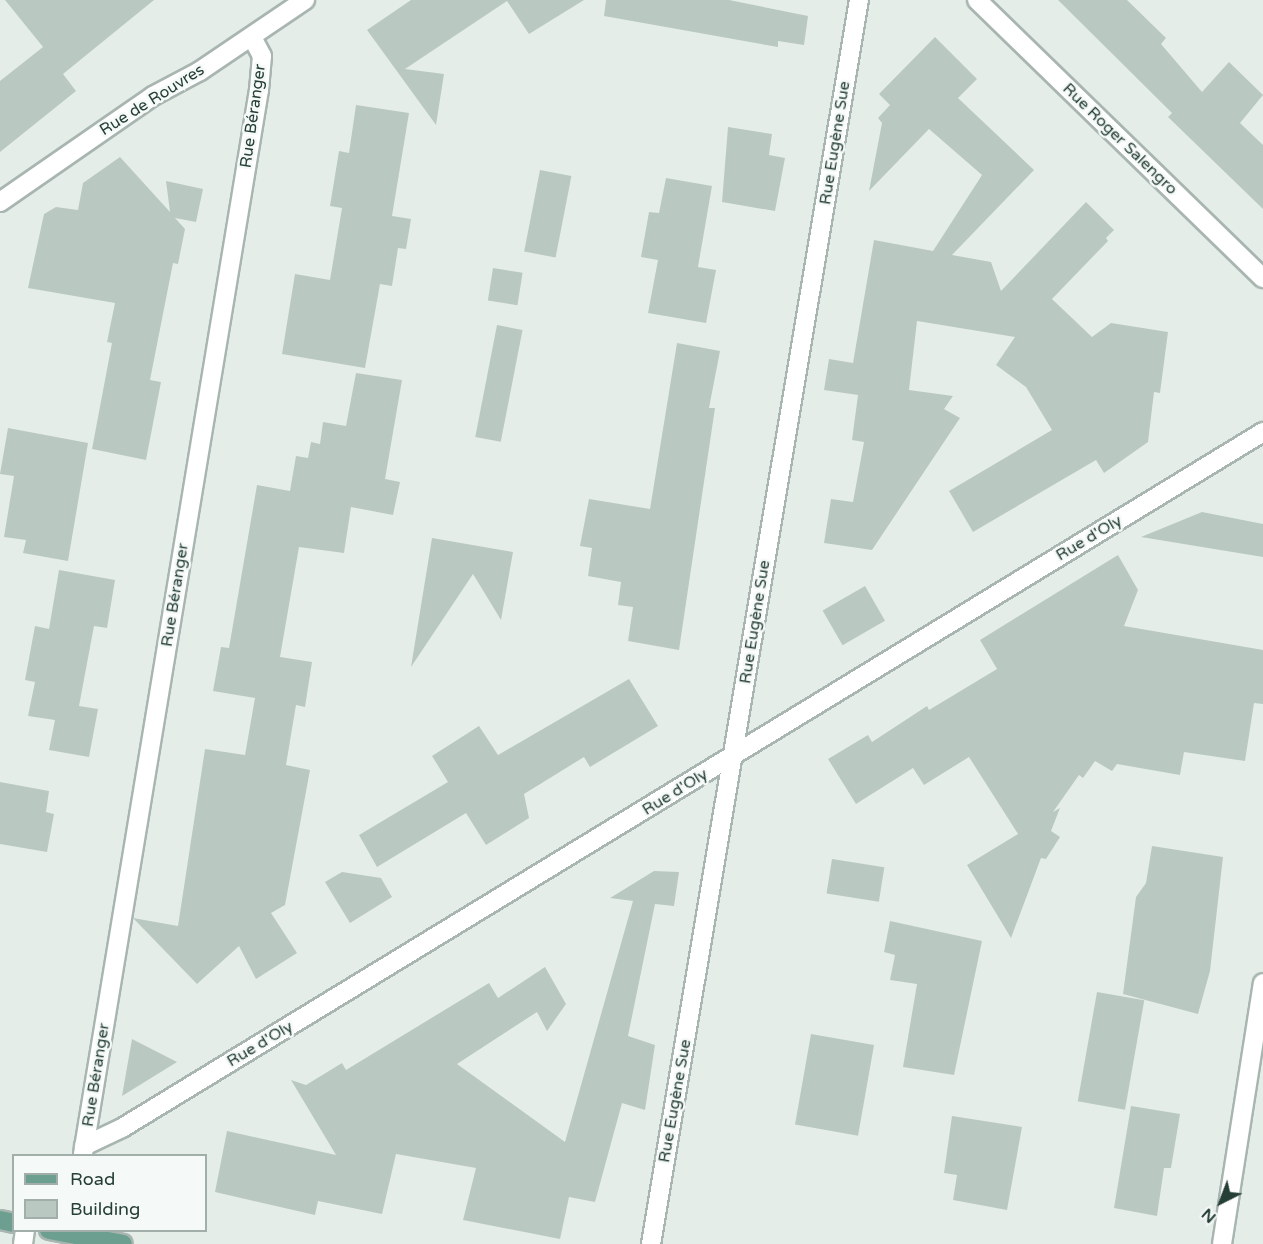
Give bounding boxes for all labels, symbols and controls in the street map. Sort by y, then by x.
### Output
street label: Rue de Rouvres [96,60,208,140]
street label: Rue Béranger [236,63,270,169]
street label: Rue Roger Salengro [1059,79,1181,199]
street label: Rue Eugène Sue [816,80,854,206]
street label: Rue d'Oly [1053,511,1125,565]
street label: Rue Béranger [157,542,193,648]
street label: Rue Eugène Sue [736,559,774,685]
street label: Rue d'Oly [639,764,711,820]
street label: Rue d'Oly [224,1017,296,1071]
street label: Rue Béranger [78,1022,114,1128]
street label: Rue Eugène Sue [655,1038,695,1164]
legend [12,1154,207,1232]
text: Road [70,1168,115,1190]
north arrow [1191,1172,1251,1232]
text: Building [70,1198,140,1220]
text: N [1197,1204,1220,1227]

